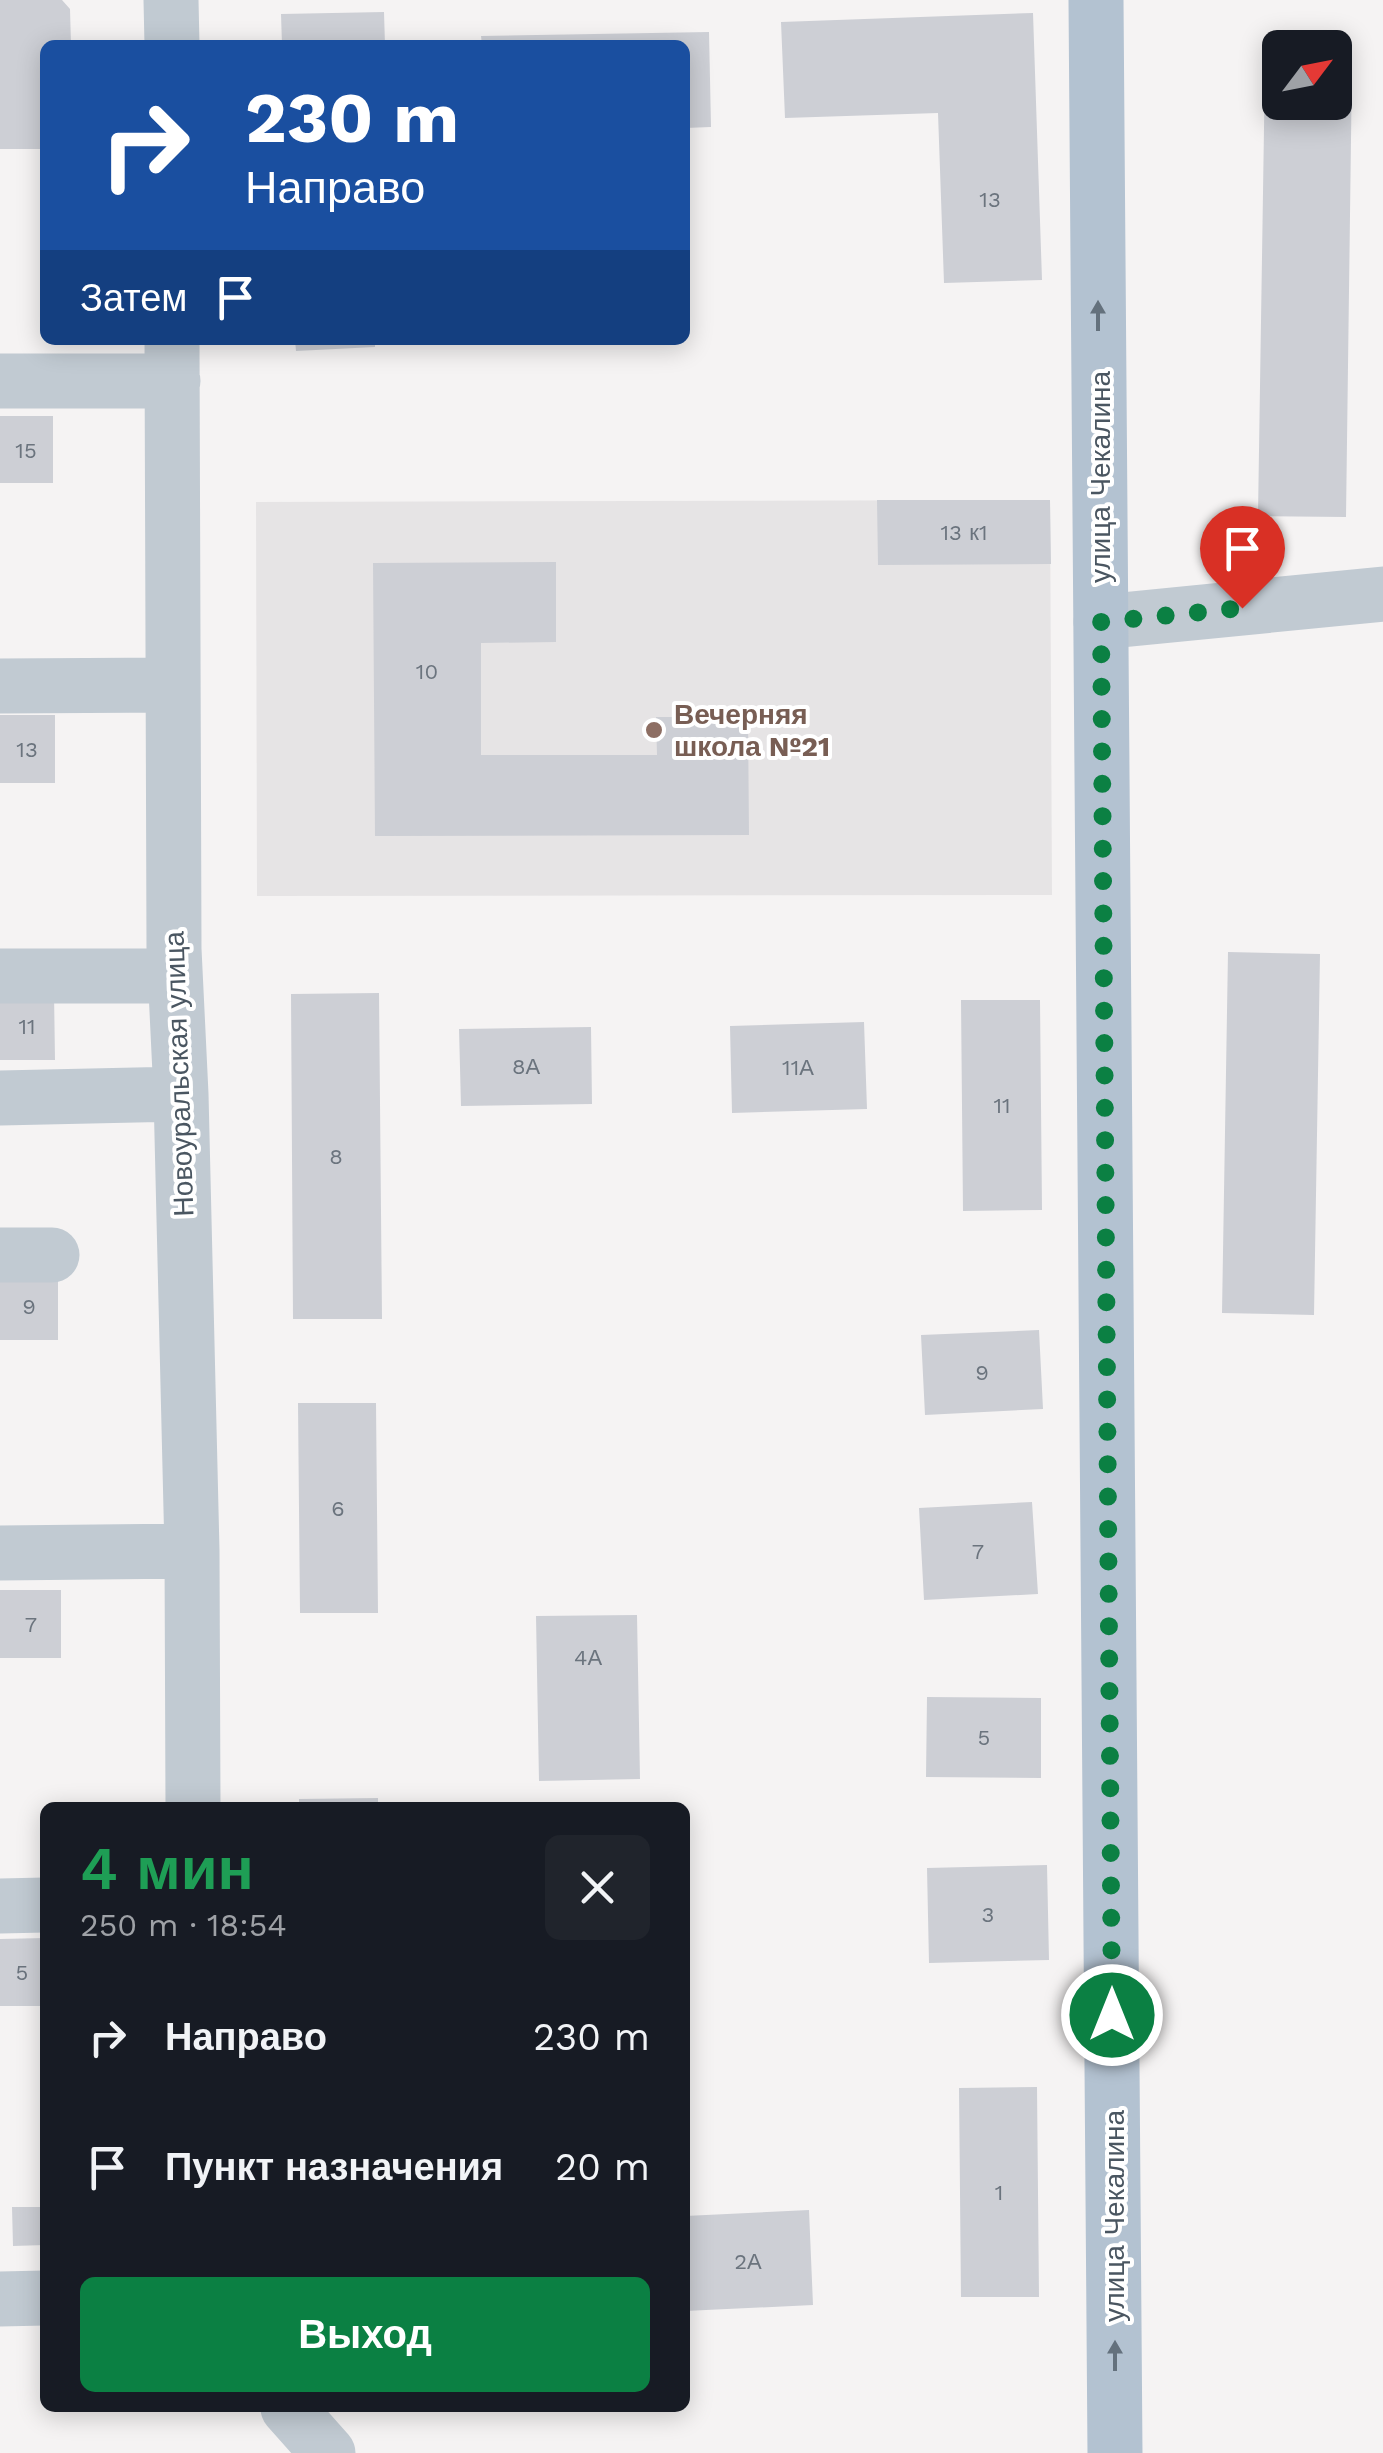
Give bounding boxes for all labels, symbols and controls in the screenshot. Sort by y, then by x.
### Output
north arrow [1262,30,1352,120]
map controls [1262,30,1352,120]
text: 230 m [245,77,459,159]
icon: right [80,80,210,210]
text: Направо [245,161,425,214]
house number: 13 [979,187,1001,212]
icon: arrive [208,270,263,325]
text: Затем [80,276,188,320]
one-way arrow [1090,299,1106,331]
street label: улица Чекалина [1084,370,1117,583]
house number: 15 [15,438,37,463]
pin [1200,506,1285,609]
house number: 13 к1 [940,520,988,545]
icon: arrive [1215,521,1270,576]
house number: 10 [416,659,438,684]
place label: Вечерняя школа №21 [674,698,830,763]
marker: Вечерняя школа №21 [643,719,665,741]
house number: 13 [16,737,38,762]
street label: Новоуральская улица [158,930,200,1217]
house number: 11 [18,1014,36,1039]
house number: 8А [512,1054,540,1079]
house number: 11А [782,1055,814,1080]
house number: 11 [993,1093,1011,1118]
house number: 8 [329,1144,343,1169]
house number: 9 [22,1294,36,1319]
house number: 9 [975,1360,989,1385]
house number: 6 [331,1496,345,1521]
house number: 7 [972,1539,984,1564]
house number: 7 [25,1612,37,1637]
house number: 4А [574,1645,602,1670]
house number: 5 [978,1725,990,1750]
text: 4 мин [80,1833,254,1904]
button: close [545,1835,650,1940]
house number: 3 [982,1902,994,1927]
text: 250 m · 18:54 [80,1906,287,1944]
house number: 5 [16,1960,28,1985]
position arrow [1060,1963,1164,2067]
icon: right [80,2010,135,2065]
text: Направо [165,2015,327,2059]
text: 230 m [533,2015,650,2059]
street label: улица Чекалина [1098,2109,1131,2322]
icon: arrive [80,2140,135,2195]
text: Пункт назначения [165,2145,503,2189]
text: 20 m [555,2145,650,2189]
house number: 1 [995,2180,1003,2205]
house number: 2А [734,2249,762,2274]
button: Выход [80,2277,650,2392]
one-way arrow [1107,2339,1123,2371]

